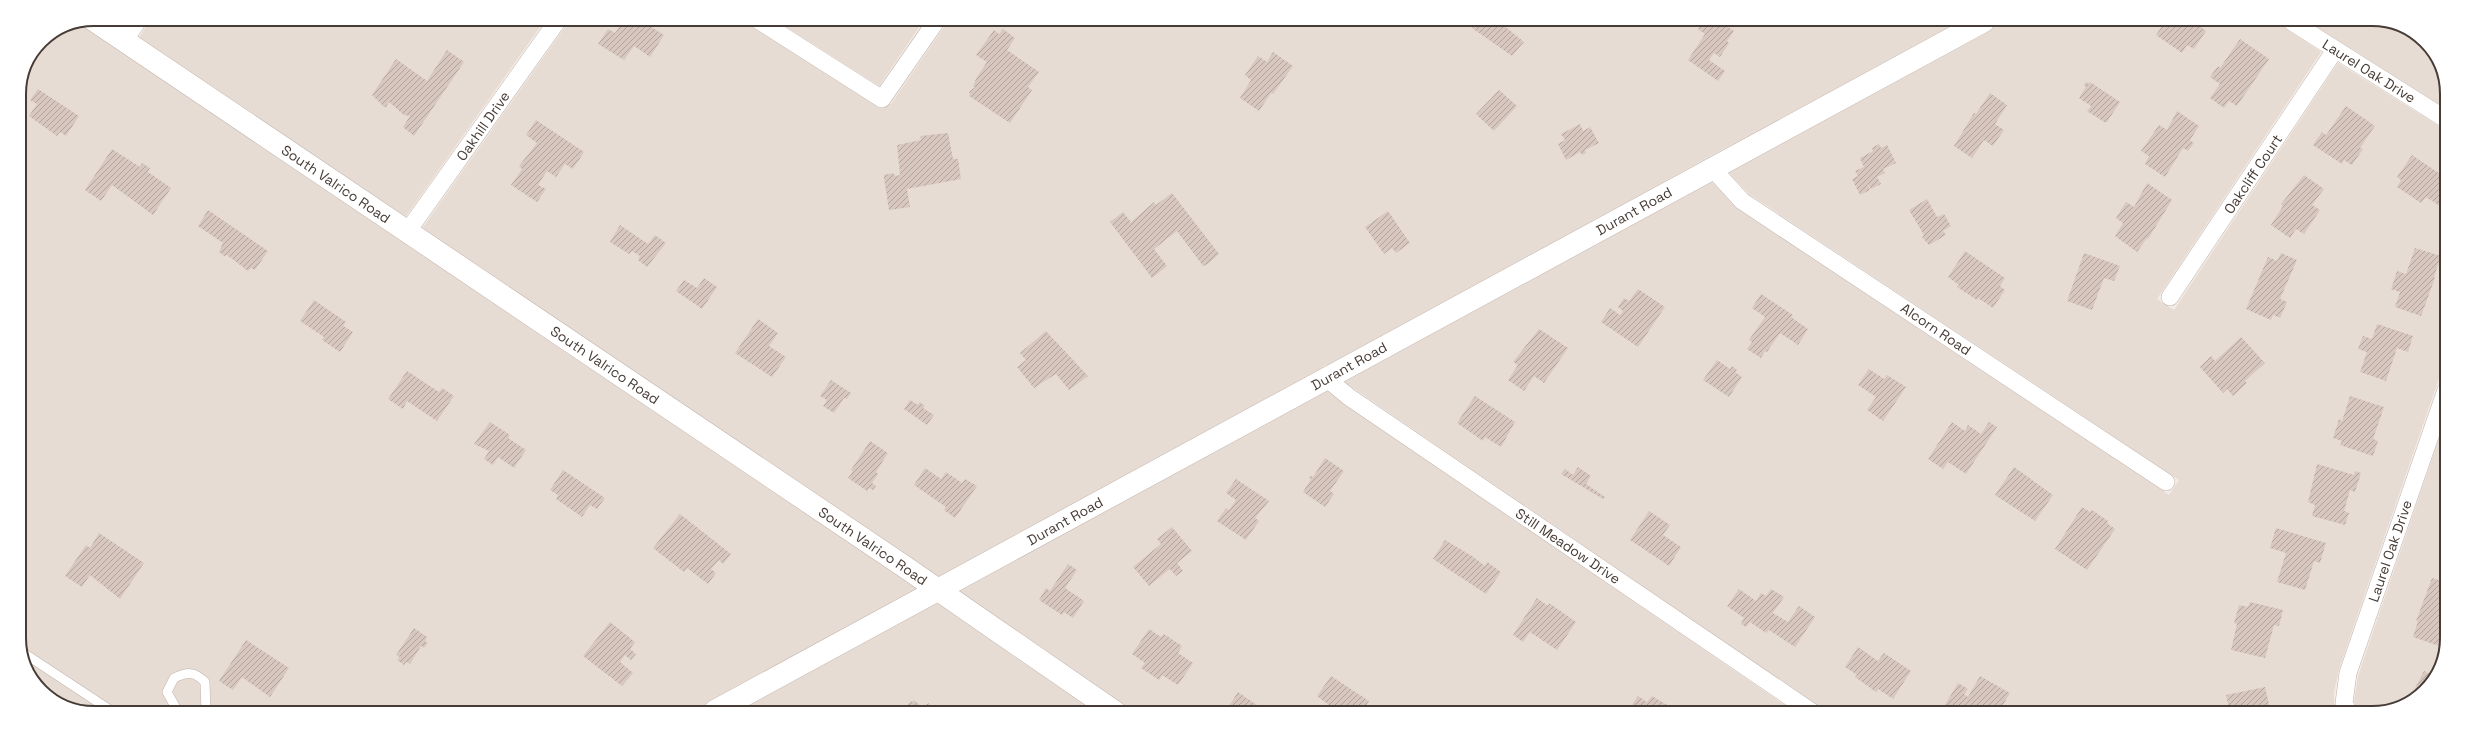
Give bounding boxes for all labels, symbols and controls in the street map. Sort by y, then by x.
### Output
street label: Laurel Oak Drive [2319,35,2419,107]
street label: Oakhill Drive [452,88,514,164]
street label: Oakcliff Court [2220,131,2286,217]
street label: South Valrico Road [278,141,394,227]
street label: Durant Road [1593,183,1675,239]
street label: Alcorn Road [1897,299,1975,359]
street label: South Valrico Road [547,322,663,408]
street label: Durant Road [1308,338,1390,394]
street label: Durant Road [1024,493,1106,549]
street label: Laurel Oak Drive [2364,498,2416,604]
street label: South Valrico Road [815,503,931,589]
street label: Still Meadow Drive [1512,504,1624,588]

